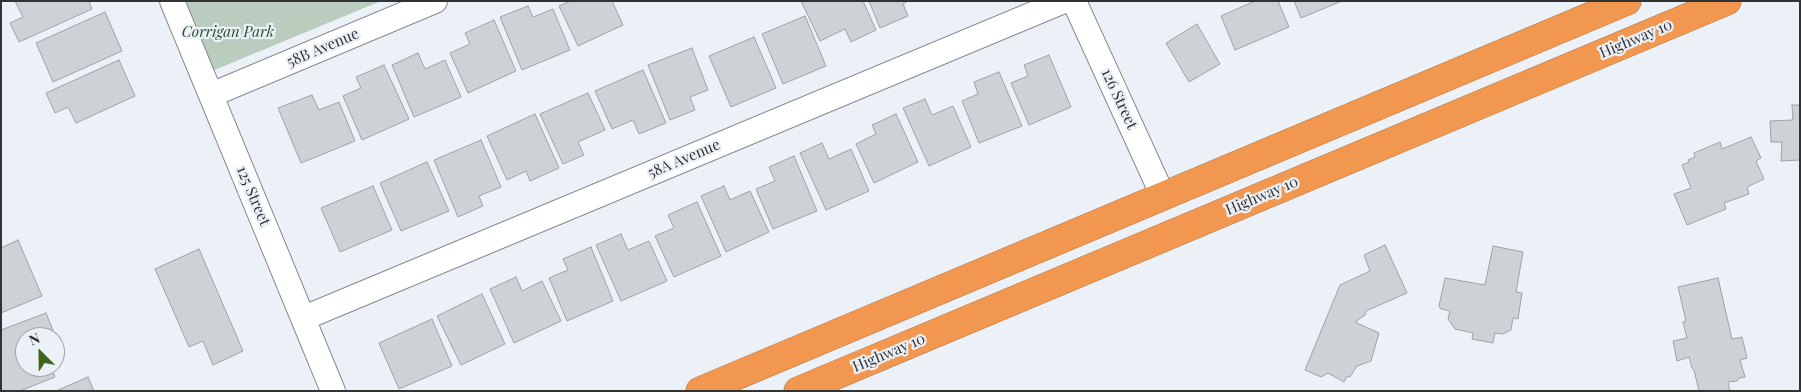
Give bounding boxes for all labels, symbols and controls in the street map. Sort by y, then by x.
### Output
street label: Highway 10 [1597,16,1675,62]
park label: Corrigan Park [182,23,274,41]
street label: 58B Avenue [284,25,362,71]
street label: 126 Street [1097,66,1141,132]
street label: 58A Avenue [645,136,723,182]
street label: 125 Street [232,164,274,228]
street label: Highway 10 [1223,173,1301,219]
north arrow [15,327,65,377]
text: N [26,328,43,349]
street label: Highway 10 [850,330,928,376]

